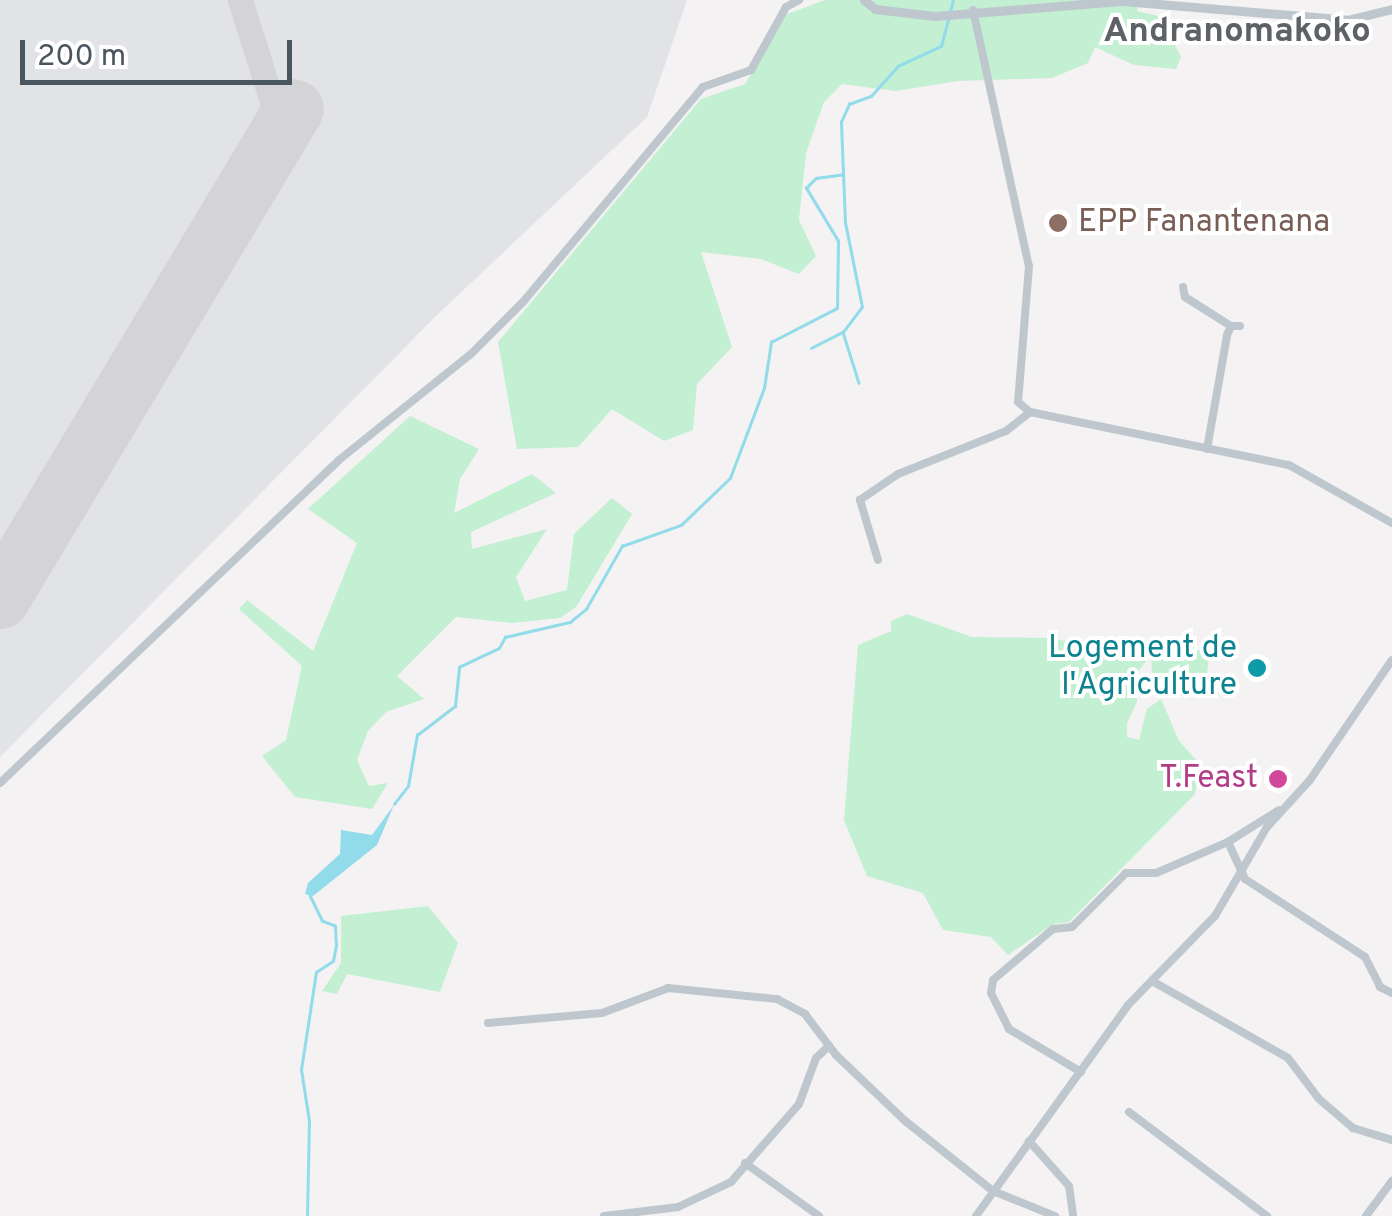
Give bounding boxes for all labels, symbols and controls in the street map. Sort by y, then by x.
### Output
district label: Andranomakoko [1103,11,1371,53]
scale bar [25,20,298,82]
text: 200 m [37,39,126,76]
place label: EPP Fanantenana [1078,204,1330,242]
marker: EPP Fanantenana [1047,212,1069,234]
place label: Logement de l'Agriculture [1048,631,1237,706]
marker: Logement de l'Agriculture [1246,657,1268,679]
place label: T.Feast [1159,760,1258,798]
marker: T.Feast [1267,768,1289,790]

